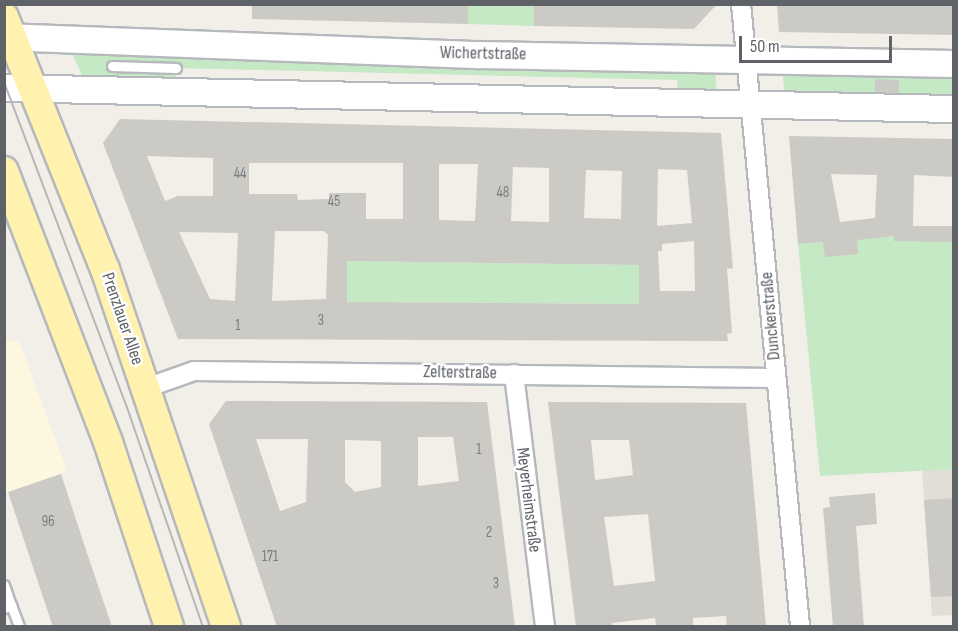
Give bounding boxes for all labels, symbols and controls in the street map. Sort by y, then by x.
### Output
scale bar [742,24,895,62]
text: 50 m [750,36,780,57]
street label: Wichertstraße [440,42,526,66]
house number: 44 [234,165,246,183]
house number: 48 [497,184,509,202]
house number: 45 [328,193,340,211]
street label: Prenzlauer Allee [96,270,148,368]
street label: Dunckerstraße [756,271,786,361]
house number: 3 [318,312,324,330]
house number: 1 [235,317,241,335]
street label: Zelterstraße [423,362,497,384]
house number: 1 [476,441,482,459]
street label: Meyerheimstraße [511,446,545,554]
house number: 96 [41,513,55,531]
house number: 2 [486,524,492,542]
house number: 171 [262,548,278,566]
house number: 3 [493,575,499,593]

